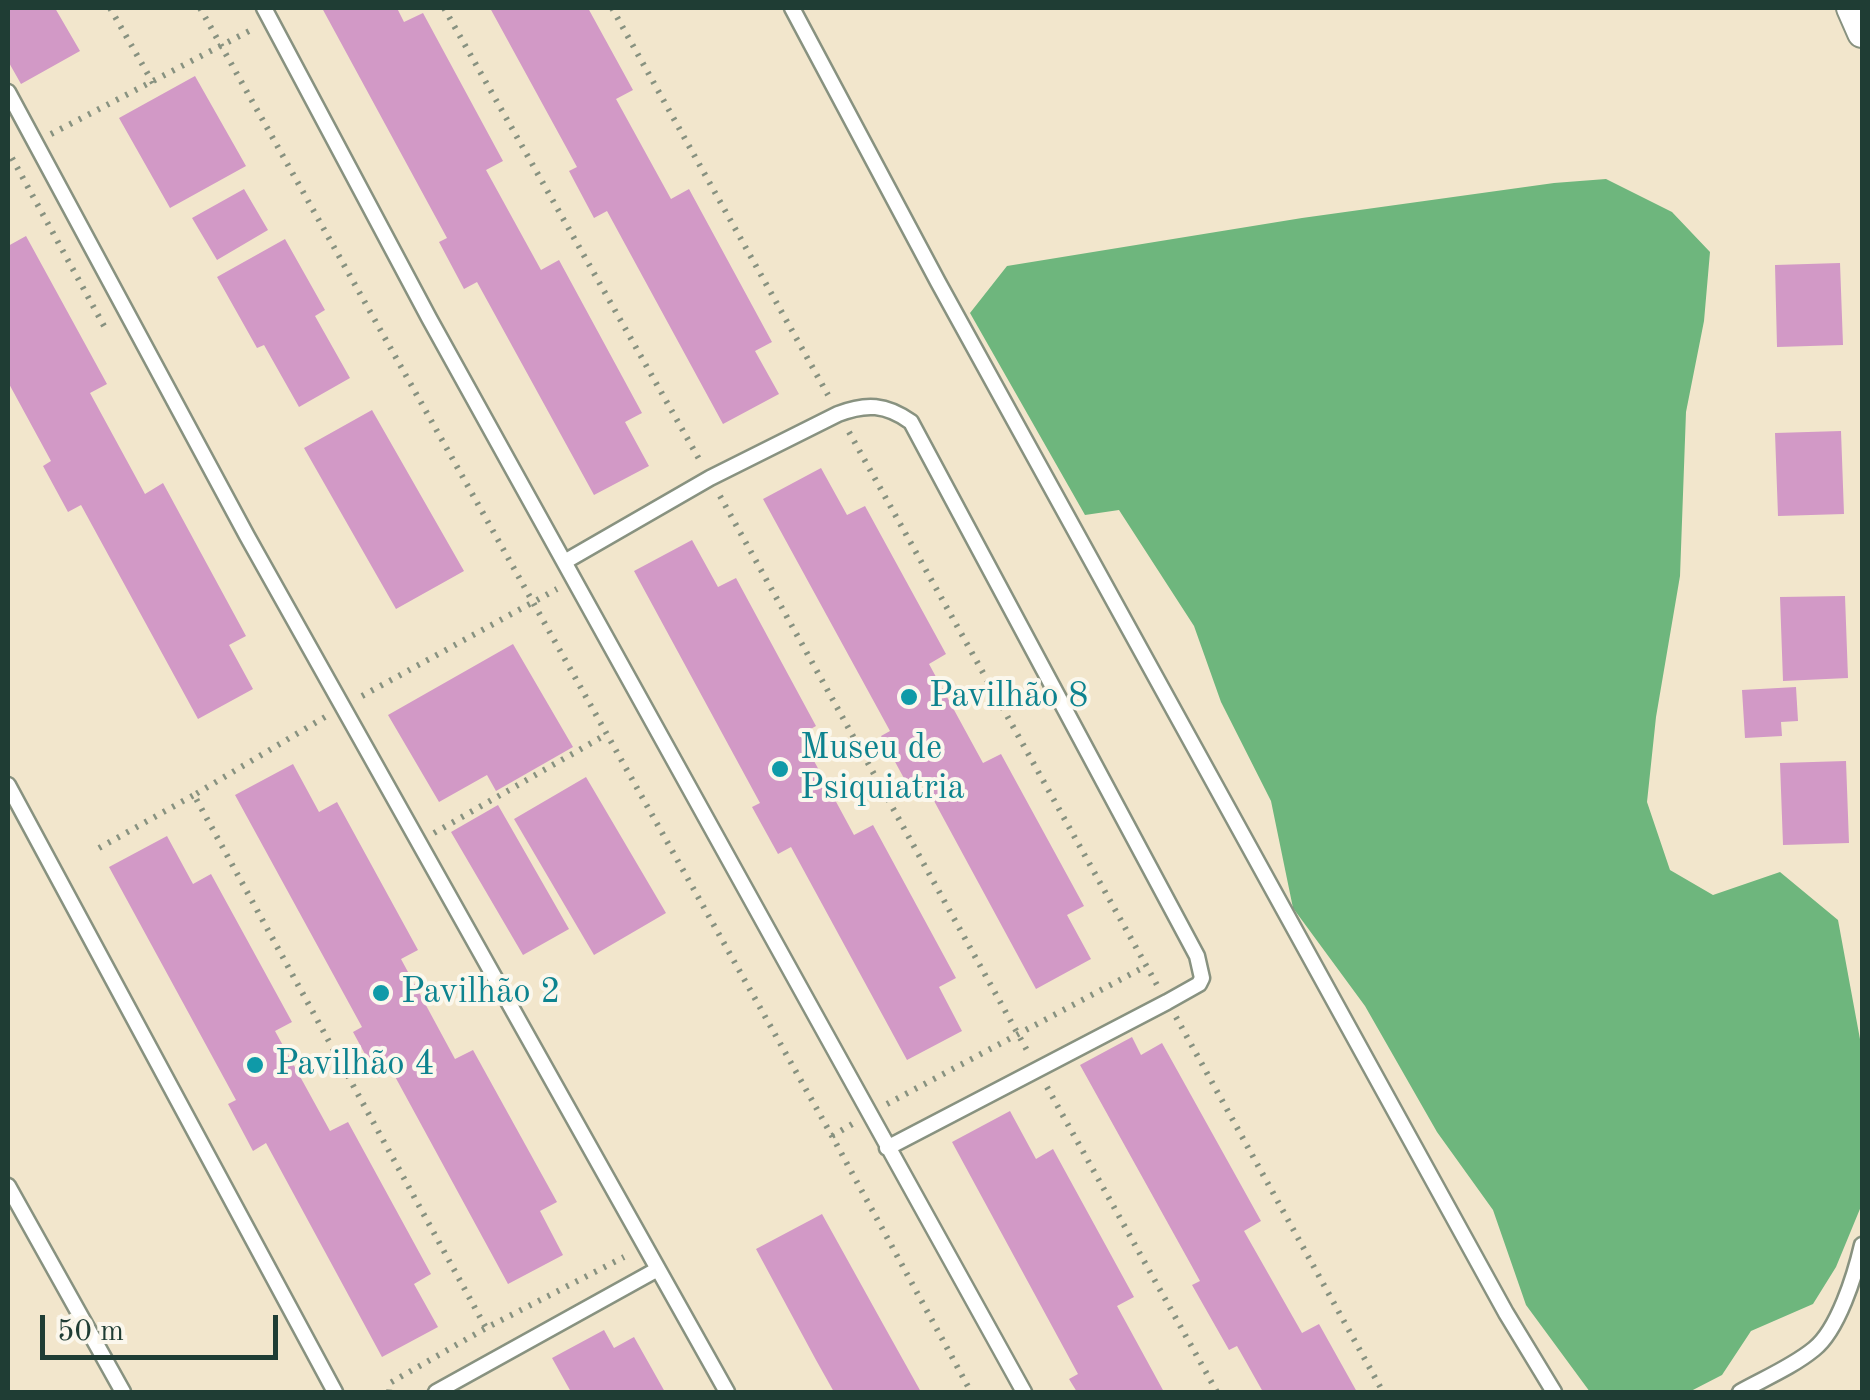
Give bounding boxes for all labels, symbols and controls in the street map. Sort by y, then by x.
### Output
place label: Pavilhão 8 [929,676,1089,718]
marker: Pavilhão 8 [898,686,920,708]
place label: Museu de Psiquiatria [800,728,965,810]
marker: Museu de Psiquiatria [769,758,791,780]
place label: Pavilhão 2 [401,972,561,1014]
marker: Pavilhão 2 [370,982,392,1004]
place label: Pavilhão 4 [275,1044,435,1086]
marker: Pavilhão 4 [244,1054,266,1076]
scale bar [45,1295,282,1357]
text: 50 m [57,1317,124,1347]

